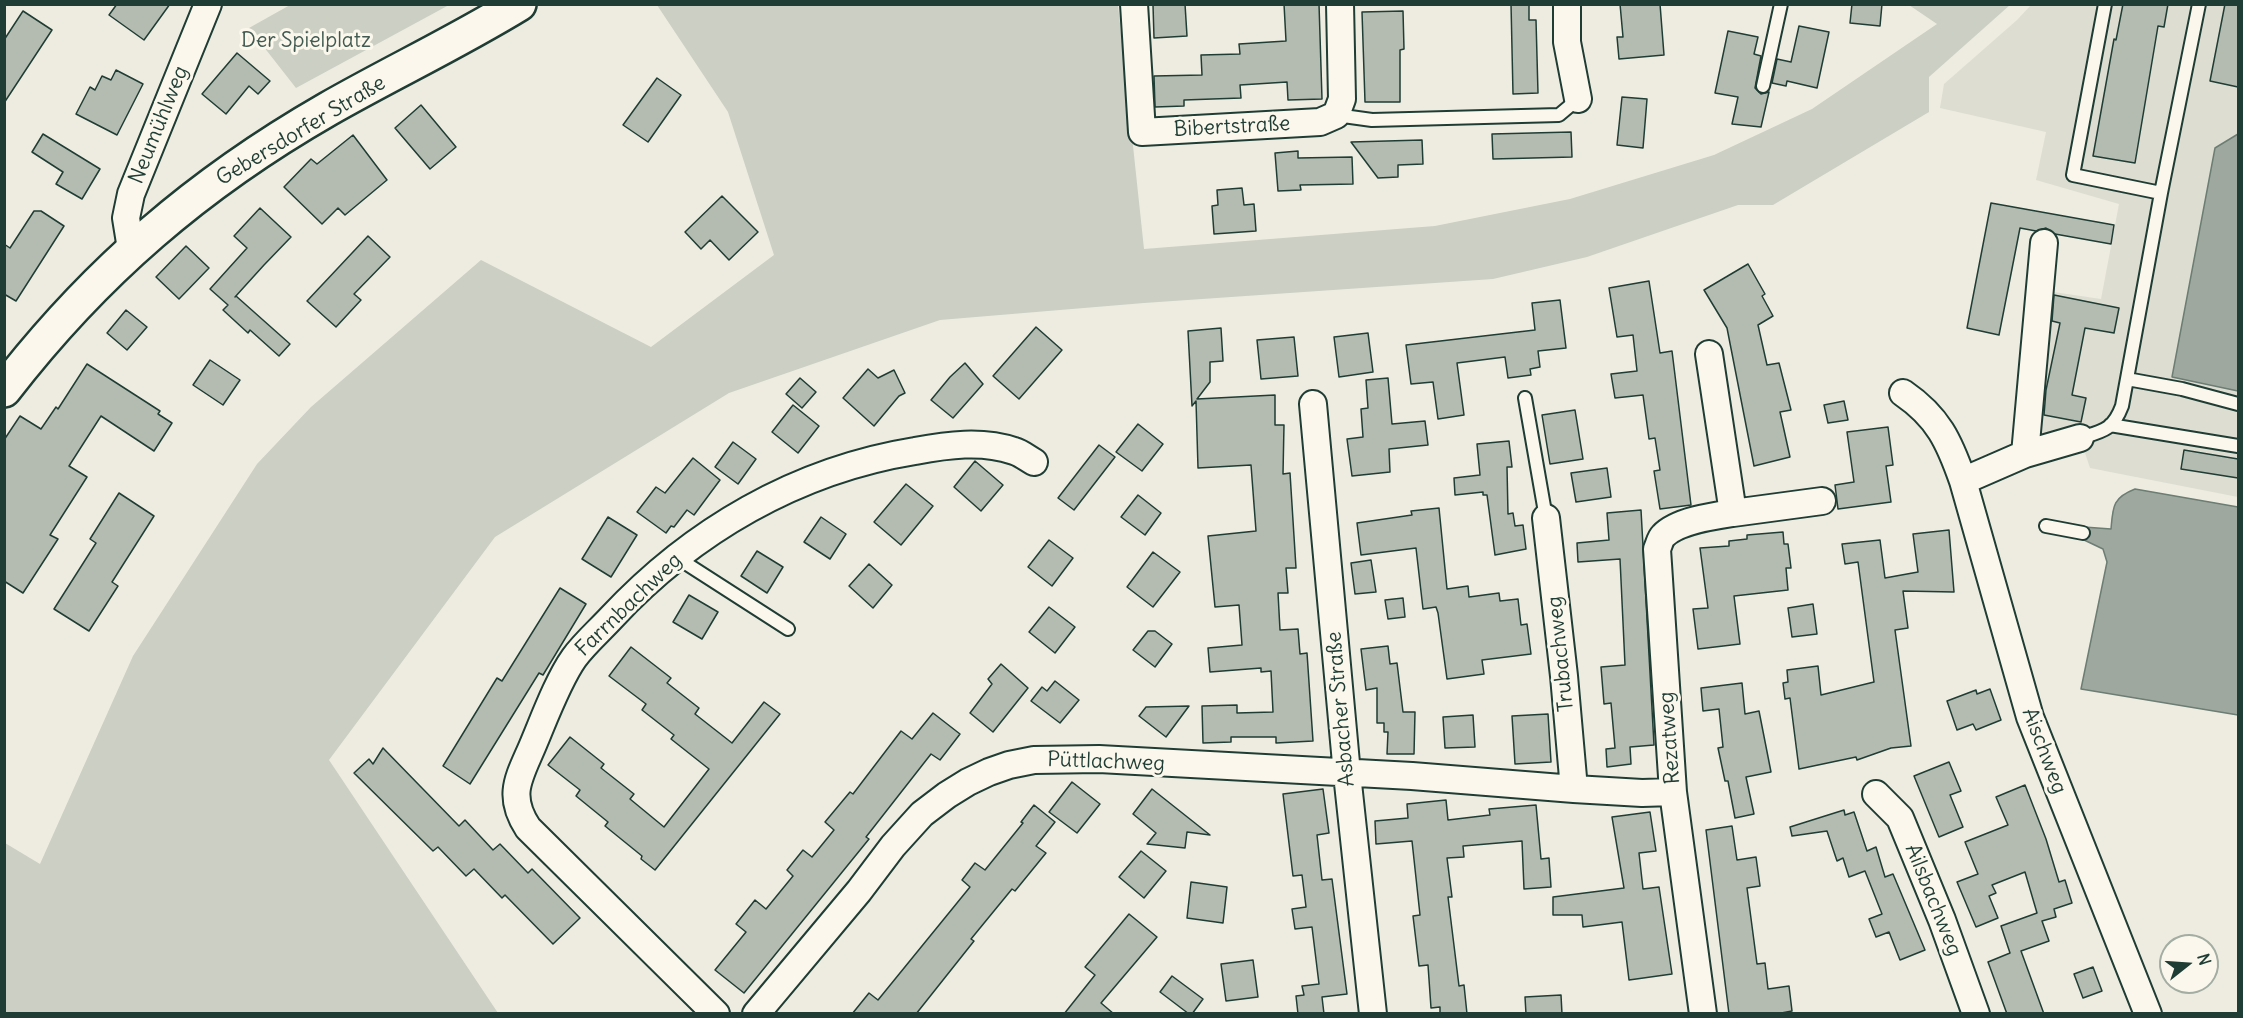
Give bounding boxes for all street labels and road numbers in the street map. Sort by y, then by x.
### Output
street label: Neumühlweg [124,62,194,188]
street label: Gebersdorfer Straße [212,71,390,191]
street label: Bibertstraße [1173,111,1291,143]
street label: Farrnbachweg [571,548,687,662]
street label: Trubachweg [1542,595,1580,713]
street label: Asbacher Straße [1322,630,1360,788]
street label: Rezatweg [1654,691,1686,785]
street label: Aischweg [2016,705,2072,797]
street label: Püttlachweg [1047,747,1165,777]
street label: Ailsbachweg [1899,841,1967,959]

